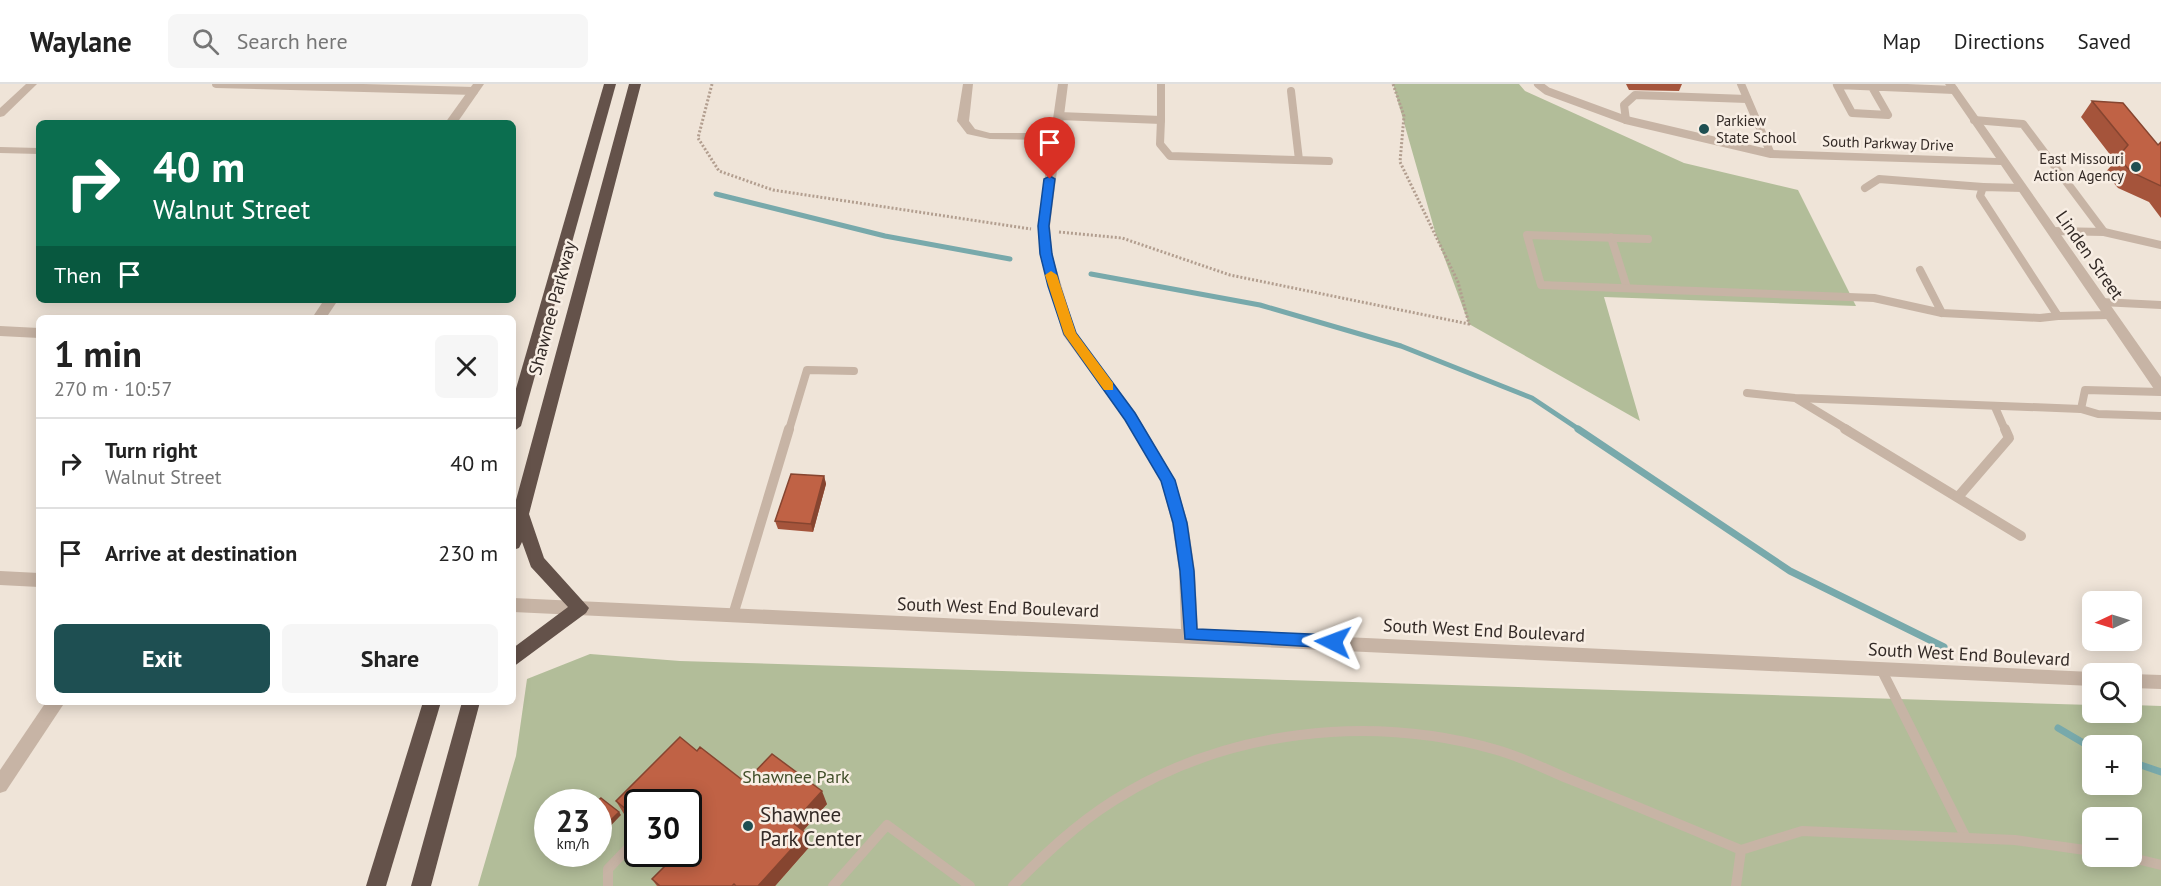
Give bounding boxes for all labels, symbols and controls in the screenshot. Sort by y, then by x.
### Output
search box [168,14,588,68]
text: Waylane [30,23,132,60]
icon: search [189,25,222,58]
text: Search here [237,27,348,55]
text: Map [1882,28,1921,55]
text: Directions [1954,28,2045,55]
text: Saved [2078,28,2131,55]
place label: Parkiew State School [1716,111,1797,147]
pin [1024,117,1075,179]
marker: Parkiew State School [1697,122,1711,136]
icon: arrive [1033,126,1066,159]
street label: South Parkway Drive [1822,131,1954,155]
text: 40 m [153,139,245,194]
icon: right [54,144,132,222]
place label: East Missouri Action Agency [2034,149,2124,185]
marker: East Missouri Action Agency [2129,160,2143,174]
text: Walnut Street [153,192,310,226]
street label: Linden Street [2051,206,2129,304]
street label: Shawnee Parkway [523,238,581,378]
icon: arrive [113,258,146,291]
text: Then [54,261,101,289]
text: 1 min [54,330,142,377]
button: close [435,335,498,398]
text: 270 m · 10:57 [54,376,172,402]
text: Turn right [105,436,197,464]
icon: right [54,447,87,480]
text: 40 m [450,449,498,477]
text: Walnut Street [105,464,221,490]
icon: arrive [54,537,87,570]
text: Arrive at destination [105,539,297,567]
text: 230 m [438,539,498,567]
north arrow [2082,591,2142,651]
map controls [2082,591,2142,867]
street label: South West End Boulevard [896,592,1100,622]
position arrow [1301,610,1365,674]
street label: South West End Boulevard [1382,613,1586,647]
button: Exit [54,624,270,693]
button: Share [282,624,498,693]
street label: South West End Boulevard [1867,637,2071,671]
button: search [2082,663,2142,723]
button: + [2082,735,2142,795]
park label: Shawnee Park [742,765,850,788]
speed limit sign: 30 [624,789,702,867]
text: 23 [556,801,590,840]
place label: Shawnee Park Center [760,801,862,852]
button: − [2082,807,2142,867]
marker: Shawnee Park Center [741,819,755,833]
text: km/h [557,834,589,853]

